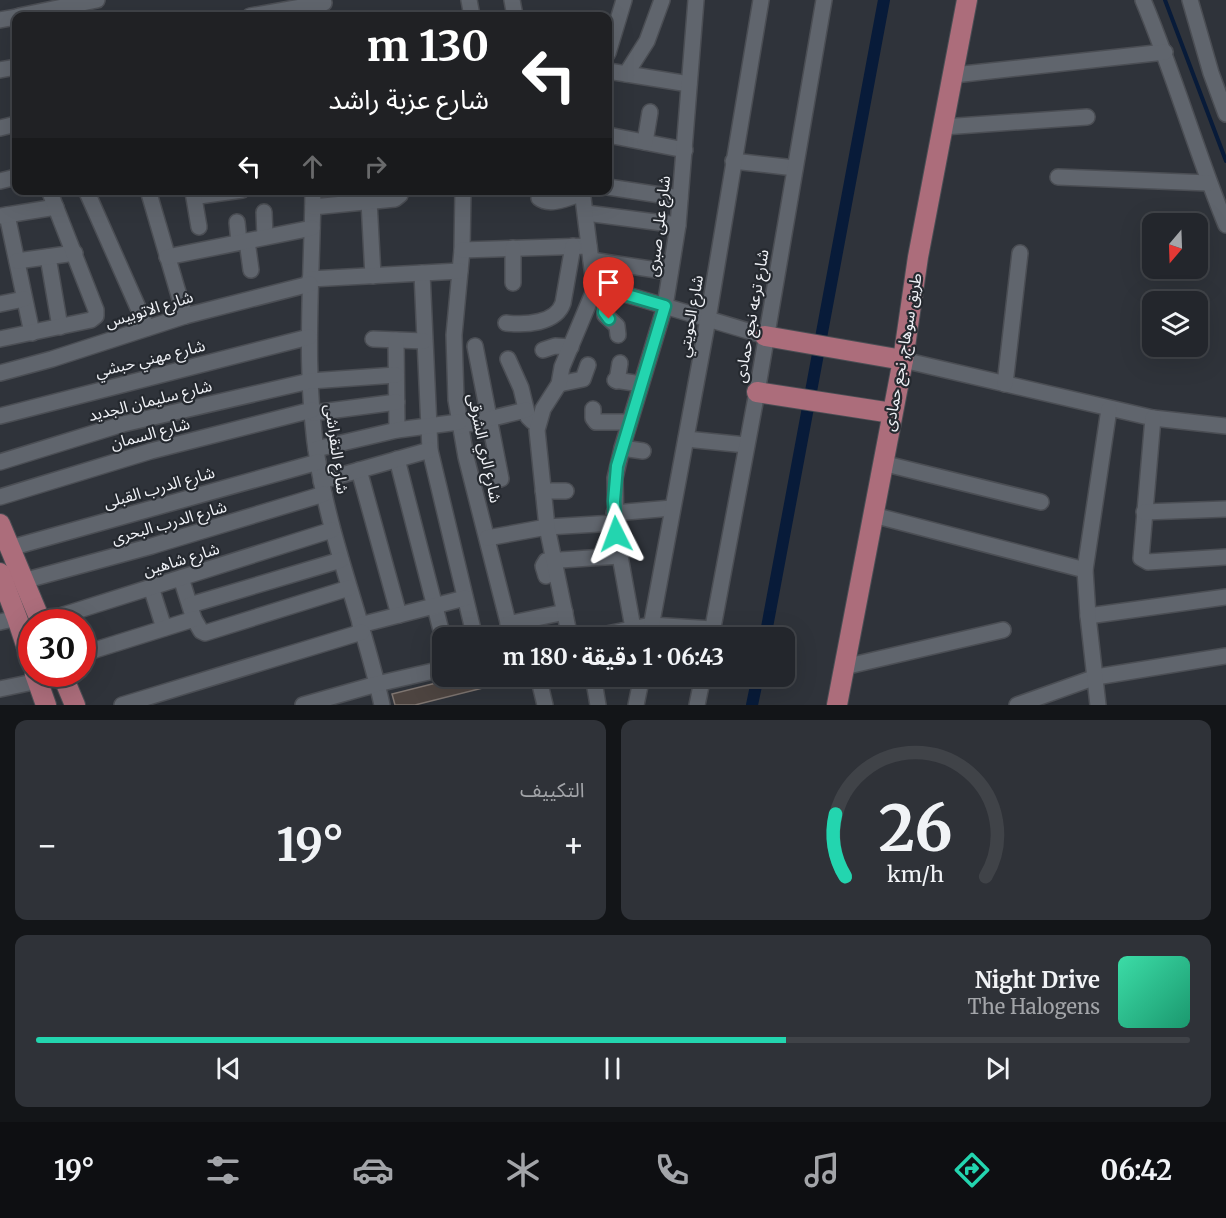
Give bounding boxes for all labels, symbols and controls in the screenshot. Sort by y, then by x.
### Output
text: 130 m [367,20,489,72]
icon: left [510,36,588,114]
text: شارع عزبة راشد [329,82,489,116]
icon: left [233,150,266,183]
icon: ahead [296,150,329,183]
icon: right [359,150,392,183]
street label: شارع على صبرى [642,174,677,278]
north arrow [1142,213,1208,279]
map controls [1142,213,1208,357]
street label: شارع ترعه نجع حمادى [729,248,776,385]
pin [583,257,634,319]
icon: arrive [592,266,625,299]
street label: طريق سوهاج, نجع حمادى [878,271,929,433]
street label: شارع الحويتي [673,273,710,359]
street label: شارع الاتوبيس [103,286,196,335]
button: layers [1142,291,1208,357]
street label: شارع مهني حبشي [93,335,208,384]
street label: شارع سليمان الجديد [86,375,215,428]
street label: شارع الري الشرقى [461,391,506,505]
street label: شارع النقراشى [318,403,353,496]
street label: شارع السمان [108,413,193,456]
street label: شارع الدرب القبلى [101,462,218,515]
street label: شارع الدرب البحرى [109,496,230,551]
position arrow [584,502,648,566]
street label: شارع شاهين [140,538,223,583]
speed limit sign: 30 [18,609,96,687]
text: 06:43 · 1 دقيقة · 180 m [503,643,724,671]
text: التكييف [520,777,585,802]
text: 26 [879,790,953,868]
text: 19° [277,817,344,873]
text: − [36,825,58,866]
text: + [562,825,585,866]
text: km/h [887,861,944,888]
text: Night Drive [975,966,1100,994]
text: The Halogens [968,994,1100,1019]
icon: previous [212,1052,245,1085]
icon: pause [596,1052,629,1085]
icon: next [981,1052,1014,1085]
icon: filters [202,1149,244,1191]
icon: car [352,1149,394,1191]
icon: climate [502,1149,544,1191]
icon: phone [651,1149,693,1191]
icon: music [801,1149,843,1191]
icon: directions [951,1149,993,1191]
text: 19° [54,1153,94,1187]
text: 06:42 [1101,1153,1172,1187]

